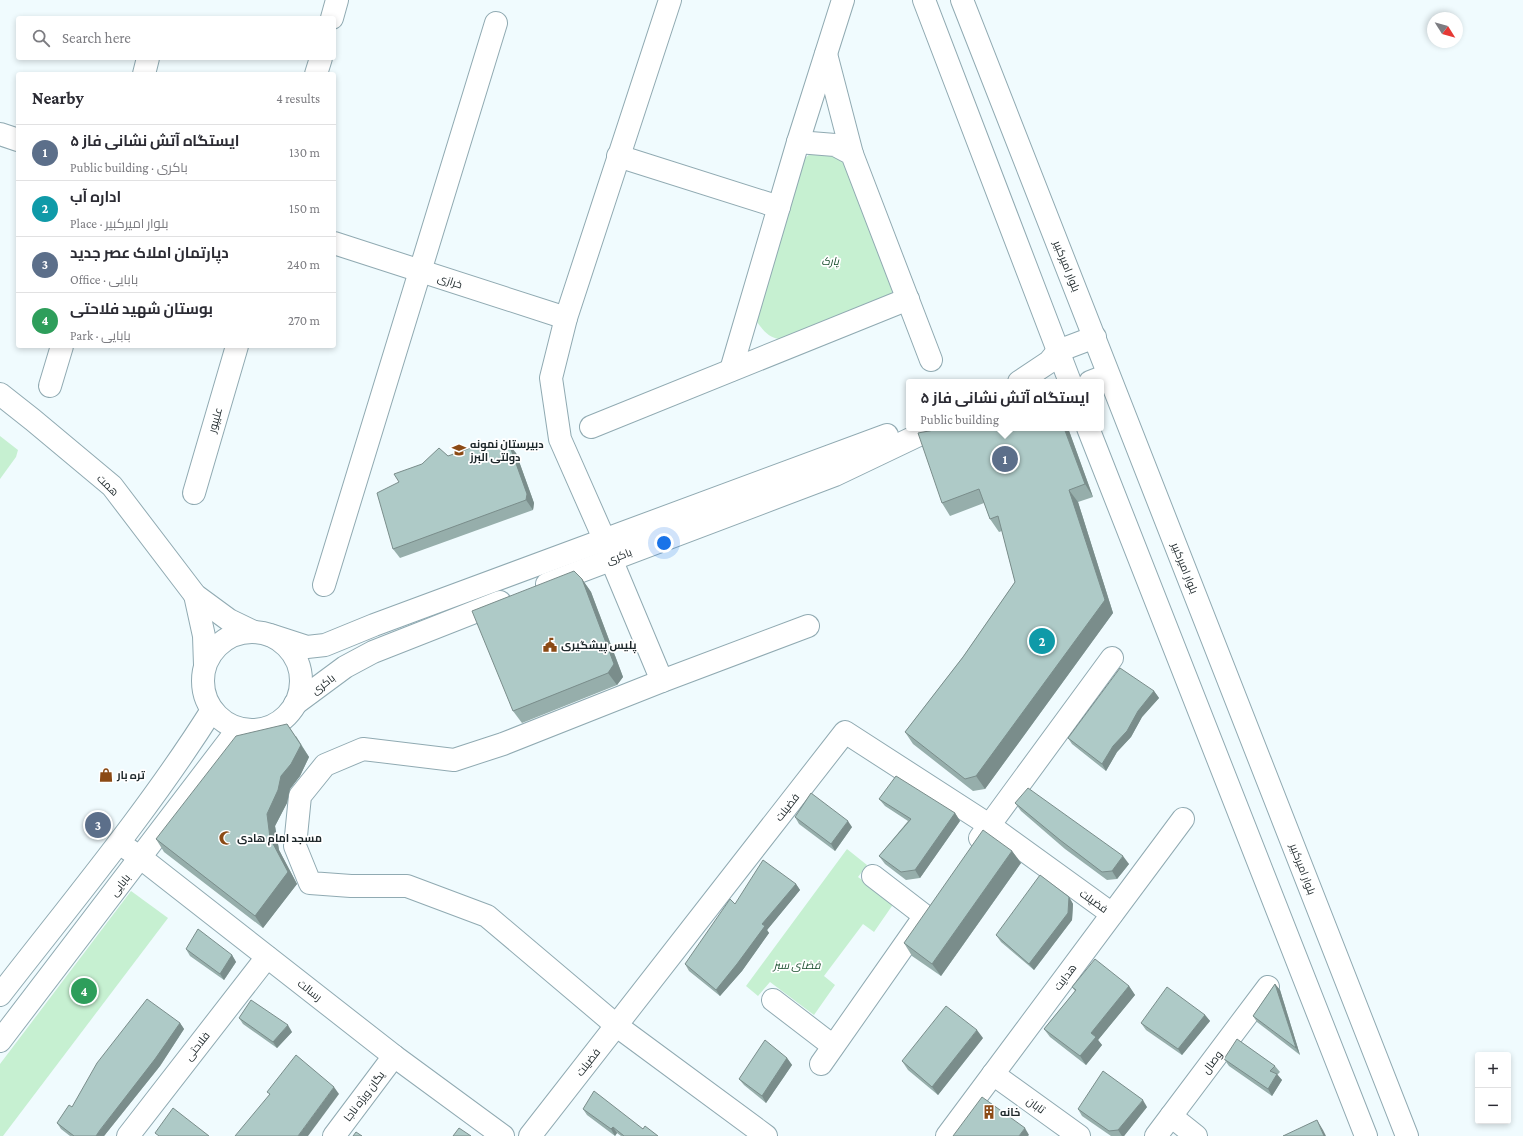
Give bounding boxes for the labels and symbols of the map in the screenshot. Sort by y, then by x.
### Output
north arrow [1427,12,1463,48]
street label: بلوار امیرکبیر [1050,238,1083,294]
park label: پارک [821,255,840,269]
street label: خرازی [436,271,464,292]
street label: علیپور [205,406,225,435]
place label: دبیرستان نمونه دولتی البرز [469,438,544,465]
school or university icon: دبیرستان نمونه دولتی البرز [451,442,467,458]
pin: 1 [992,444,1018,474]
street label: همت [95,472,121,498]
your location [654,533,674,553]
street label: بلوار امیرکبیر [1168,540,1201,596]
street label: باکری [605,546,634,567]
pin: 2 [1029,626,1055,656]
public building icon: پلیس پیشگیری [542,637,558,653]
place label: پلیس پیشگیری [561,639,637,654]
street label: باکری [309,671,338,697]
shop icon: تره بار [98,767,114,783]
place label: تره بار [116,769,146,782]
street label: فضیلت [773,791,801,823]
pin: 3 [85,810,111,840]
mosque icon: مسجد امام هادی [218,830,234,846]
place label: مسجد امام هادی [237,832,322,846]
street label: بلوار امیرکبیر [1286,841,1318,897]
street label: بابایی [108,871,133,899]
street label: فضیلت [1078,887,1110,915]
park label: فضای سبز [772,959,822,972]
street label: هدایت [1051,962,1079,992]
pin: 4 [71,976,97,1006]
street label: رسالت [295,977,325,1004]
street label: فلاحتی [182,1029,213,1063]
street label: فضیلت [574,1046,602,1078]
street label: وصال [1200,1048,1225,1076]
street label: یگان ویژه ناجا [341,1069,388,1124]
street label: تابان [1024,1094,1048,1116]
building icon: خانه [981,1104,997,1120]
place label: خانه [1000,1106,1020,1118]

